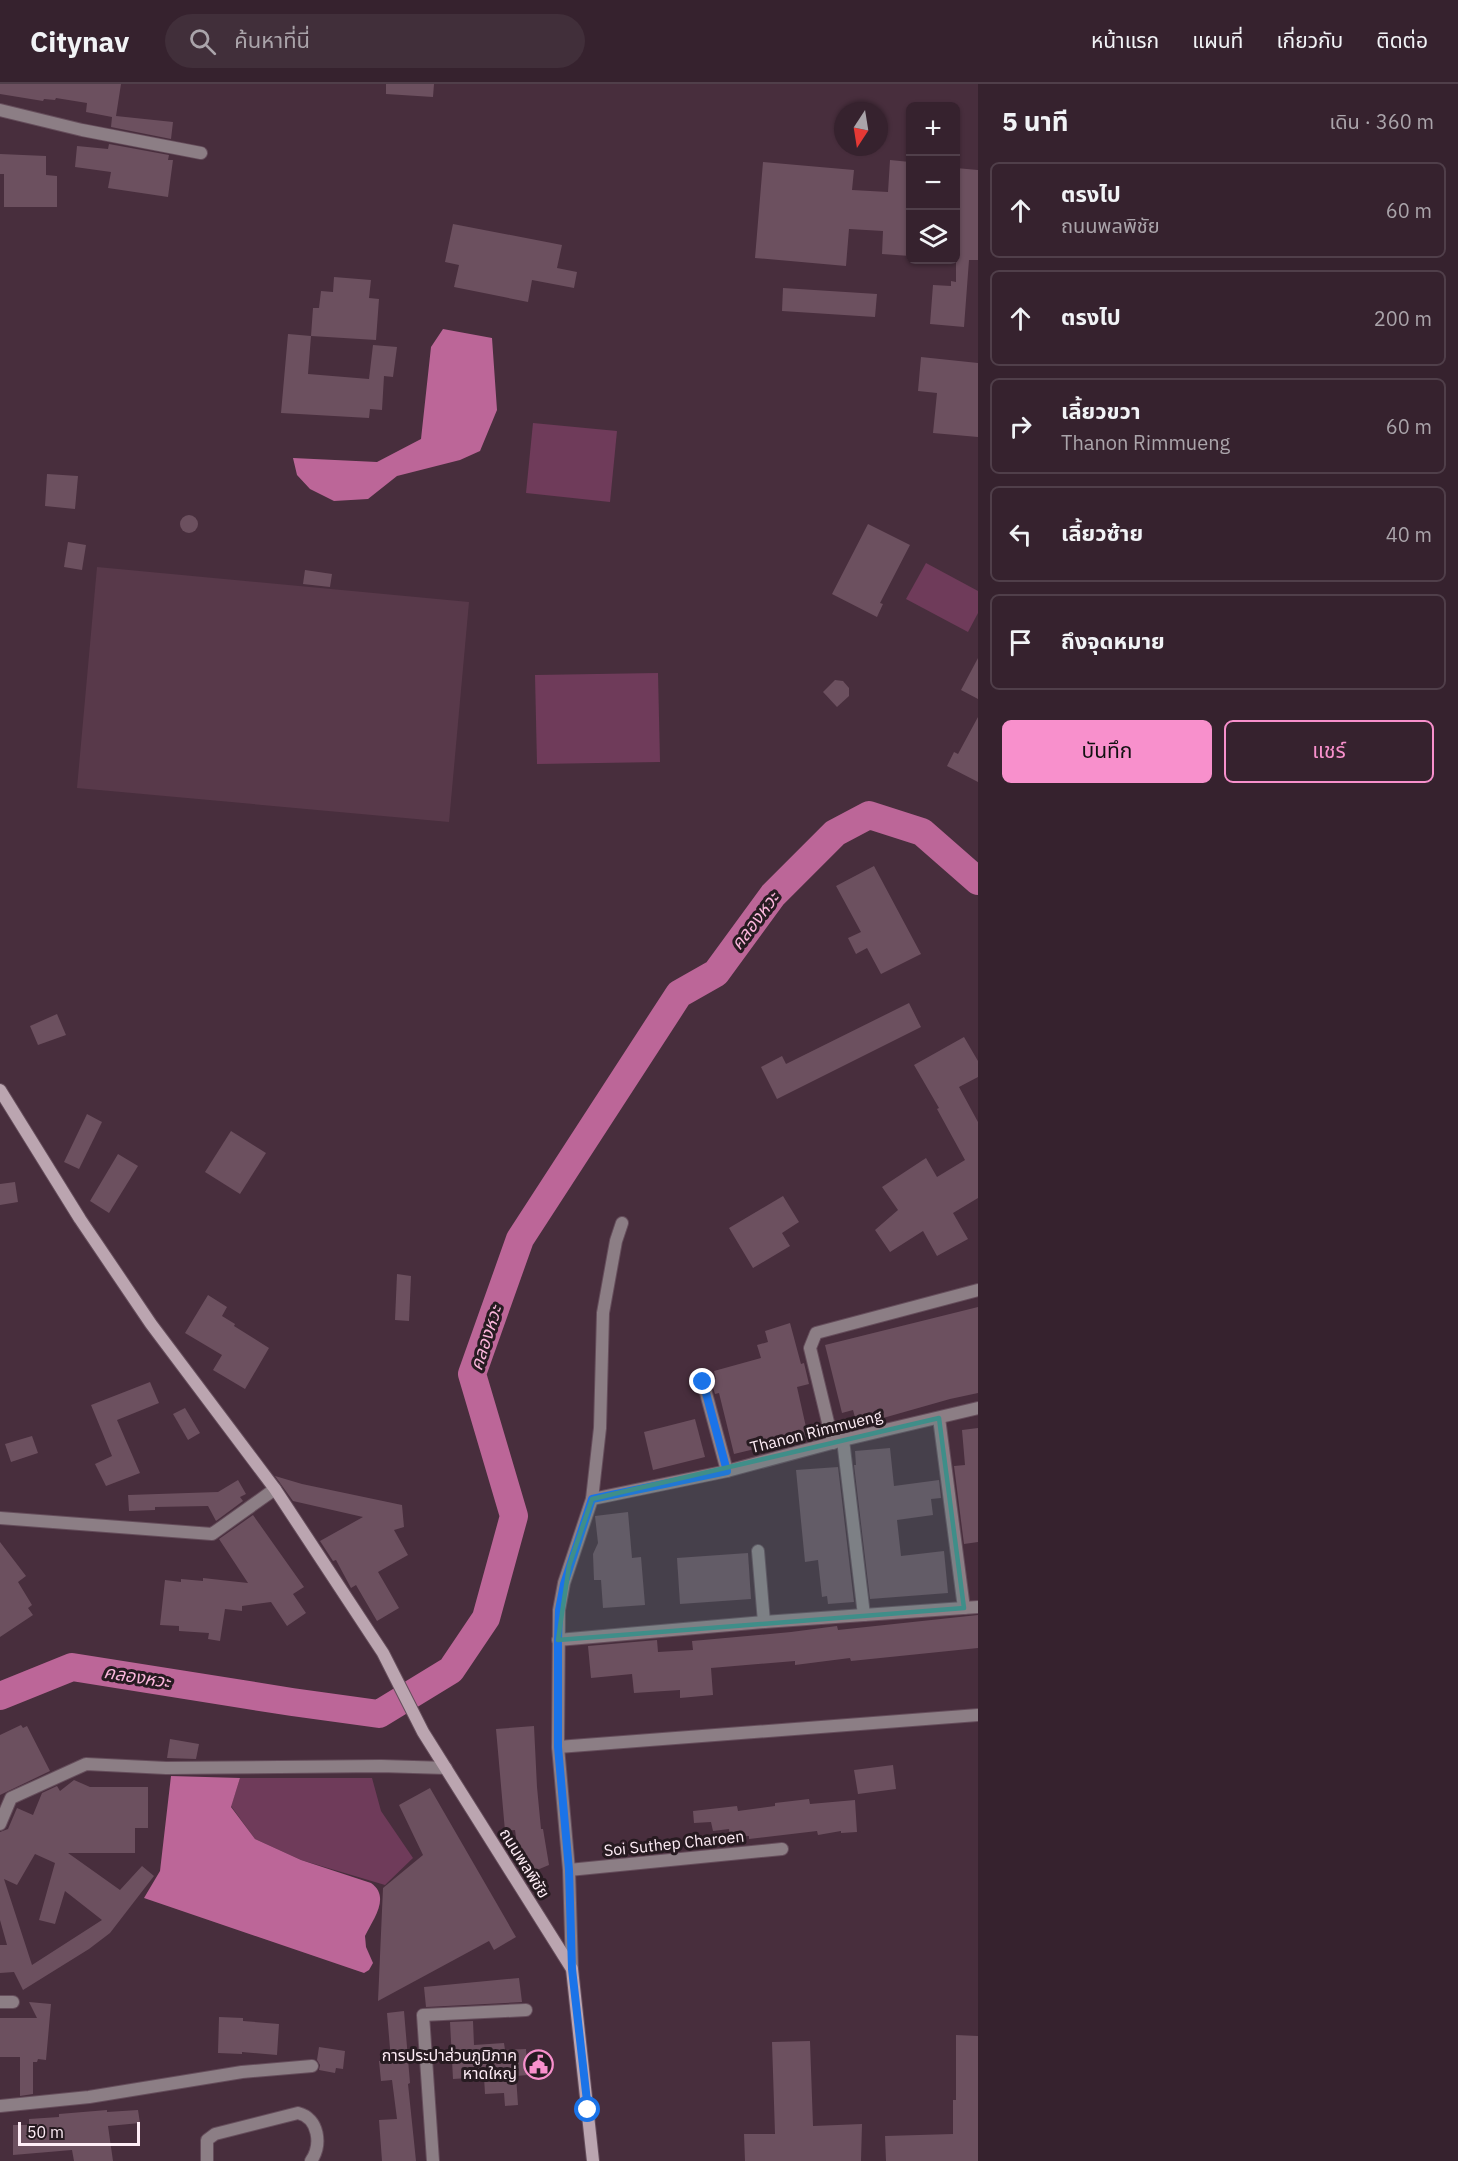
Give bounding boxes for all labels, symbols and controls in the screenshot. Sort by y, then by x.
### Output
search box [165,14,585,68]
text: Citynav [30,23,129,60]
icon: search [186,25,219,58]
text: ค้นหาที่นี่ [234,25,310,54]
text: หน้าแรก [1091,26,1159,54]
text: แผนที่ [1192,26,1243,54]
text: เกี่ยวกับ [1276,26,1343,54]
text: ติดต่อ [1376,26,1428,54]
north arrow [834,102,888,156]
map controls [906,102,960,264]
button: + [906,102,960,156]
text: 5 นาที [1002,104,1069,138]
text: เดิน · 360 m [1330,108,1434,135]
button: − [906,156,960,210]
text: ตรงไป [1061,179,1121,208]
icon: ahead [1004,194,1037,227]
text: 60 m [1386,197,1432,224]
button: layers [906,210,960,264]
text: ถนนพลพิชัย [1061,212,1160,239]
icon: ahead [1004,302,1037,335]
text: ตรงไป [1061,302,1121,331]
text: 200 m [1374,305,1432,332]
text: เลี้ยวขวา [1061,396,1141,425]
icon: right [1004,410,1037,443]
text: 60 m [1386,413,1432,440]
text: Thanon Rimmueng [1061,429,1230,456]
icon: left [1004,518,1037,551]
text: เลี้ยวซ้าย [1061,518,1143,547]
text: 40 m [1386,521,1432,548]
icon: arrive [1004,626,1037,659]
text: ถึงจุดหมาย [1061,626,1165,655]
button: บันทึก [1002,720,1212,783]
button: แชร์ [1224,720,1434,783]
water label: คลองหวะ [725,886,785,954]
water label: คลองหวะ [464,1301,507,1373]
route end [689,1368,715,1394]
street label: Thanon Rimmueng [748,1405,885,1457]
water label: คลองหวะ [102,1660,174,1693]
street label: ถนนพลพิชัย [496,1824,554,1902]
street label: Soi Suthep Charoen [603,1826,745,1860]
place label: การประปาส่วนภูมิภาค หาดใหญ่ [382,2045,517,2083]
public building icon: การประปาส่วนภูมิภาค หาดใหญ่ [522,2048,554,2080]
route start [574,2096,600,2122]
scale bar [18,2119,140,2146]
text: 50 m [27,2122,64,2142]

